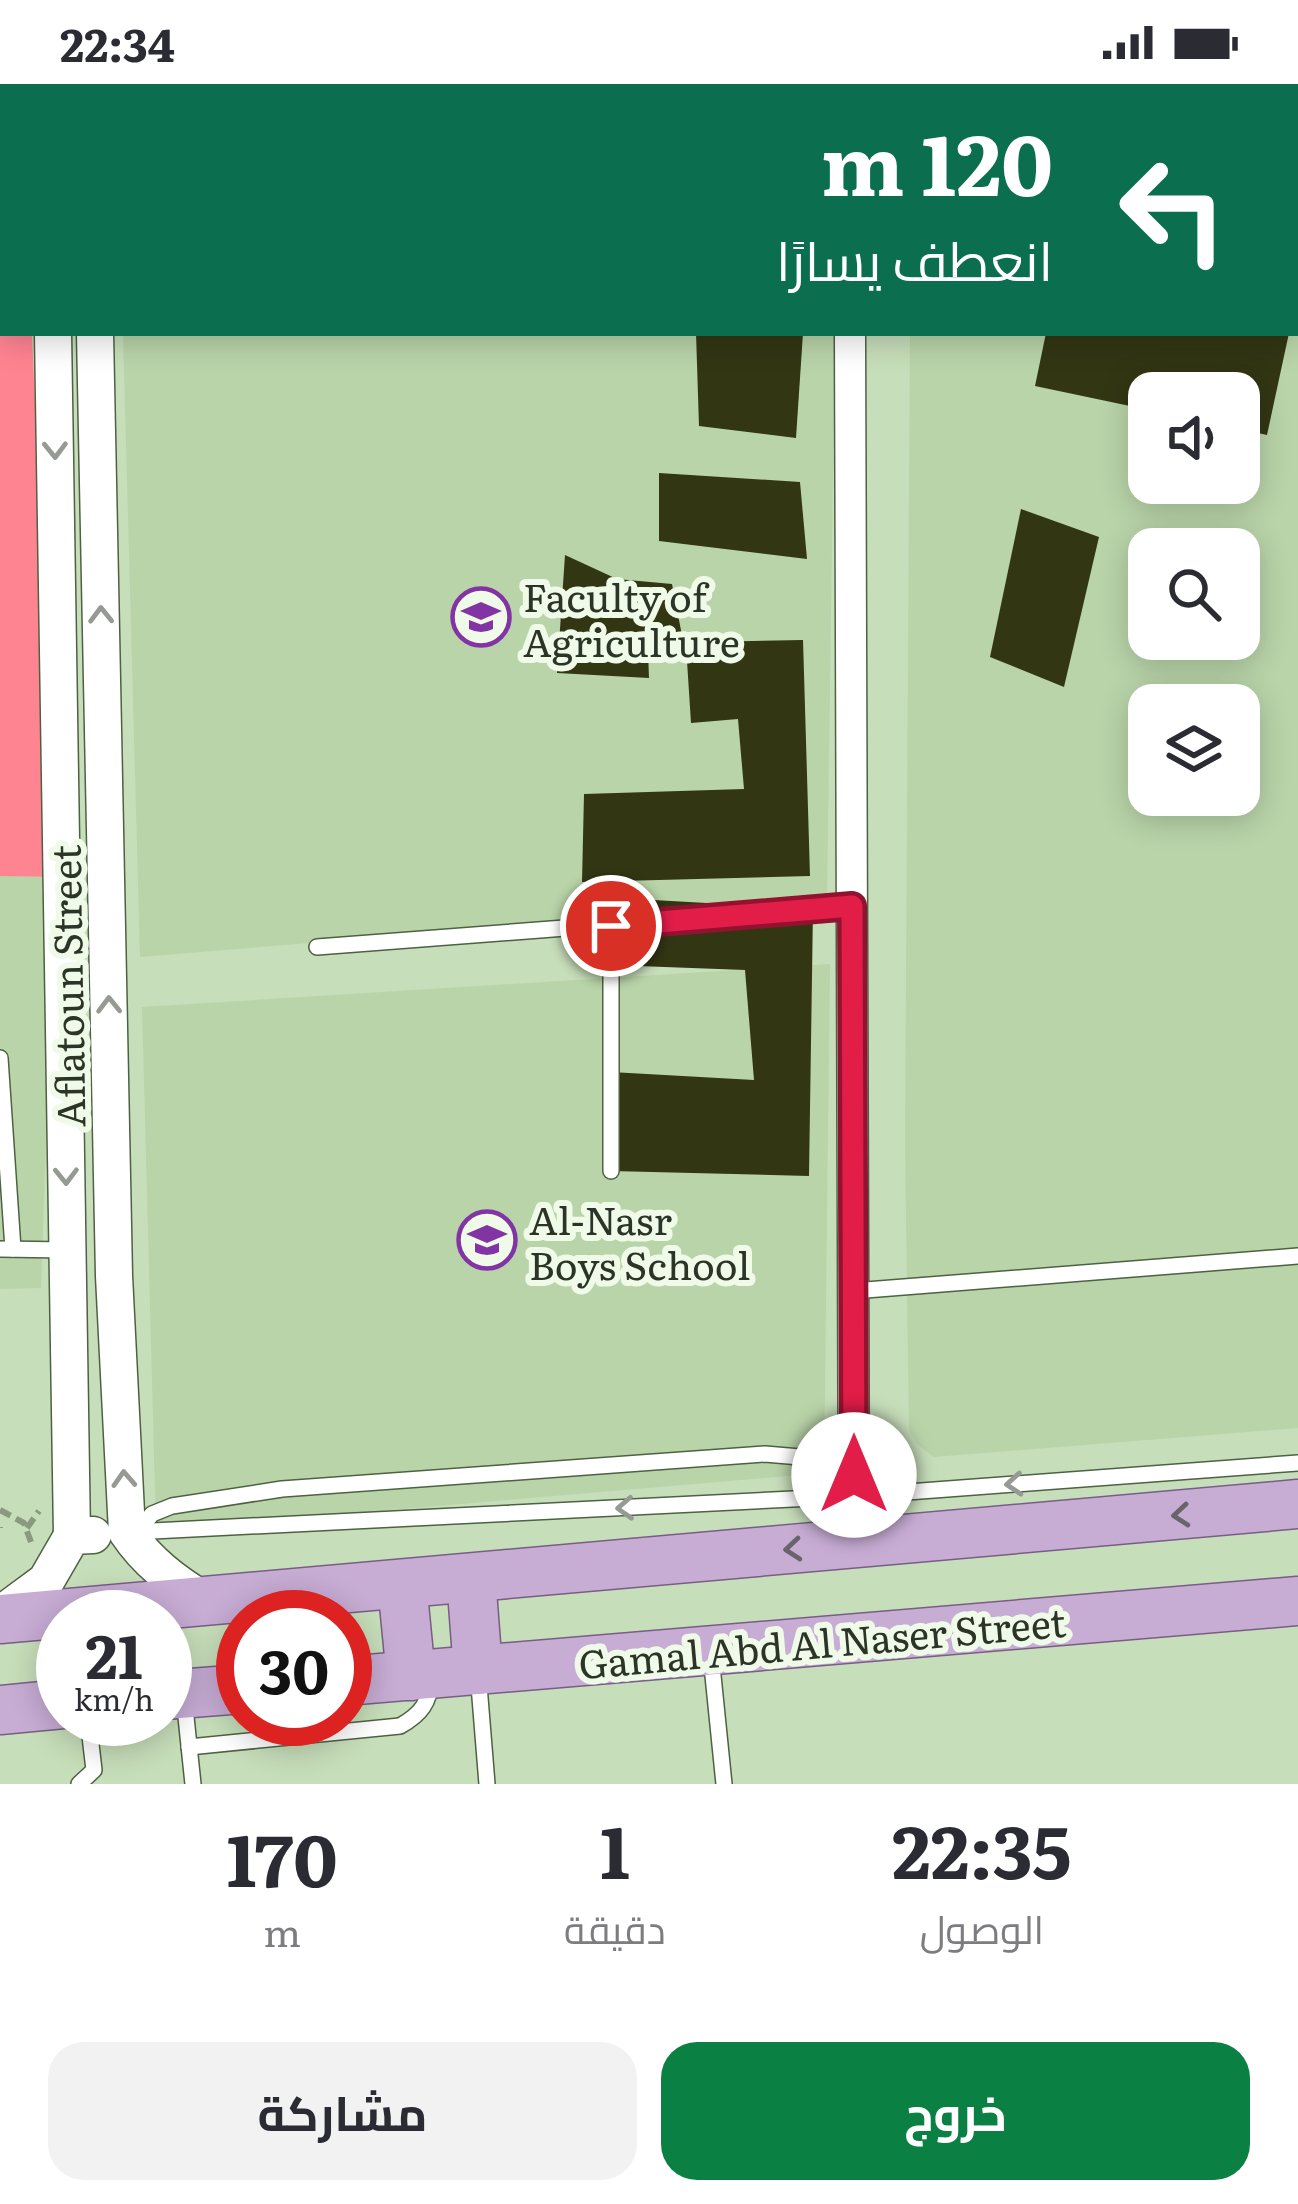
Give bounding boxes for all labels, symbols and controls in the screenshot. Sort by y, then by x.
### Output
text: 22:34 [60,9,175,76]
text: 120 m [821,97,1053,222]
icon: left [1095,132,1251,288]
text: انعطف يسارًا [776,217,1053,298]
map controls [1128,372,1260,816]
button: sound [1128,372,1260,504]
one-way arrow [41,441,67,460]
button: search [1128,528,1260,660]
place label: Faculty of Agriculture [523,566,740,669]
school or university icon: Faculty of Agriculture [450,586,512,648]
one-way arrow [88,605,114,623]
button: layers [1128,684,1260,816]
street label: Aflatoun Street [35,844,97,1128]
pin [560,875,662,977]
icon: arrive [578,893,644,959]
one-way arrow [96,995,122,1014]
one-way arrow [52,1167,78,1186]
place label: Al-Nasr Boys School [529,1189,750,1292]
school or university icon: Al-Nasr Boys School [456,1209,518,1271]
position arrow [791,1412,917,1538]
one-way arrow [111,1469,137,1488]
one-way arrow [1004,1471,1023,1497]
one-way arrow [615,1495,634,1521]
one-way arrow [1172,1501,1191,1527]
one-way arrow [783,1536,802,1561]
speed limit sign: 30 [216,1590,372,1746]
street label: Gamal Abd Al Naser Street [576,1591,1068,1691]
text: 21 [85,1608,143,1697]
text: km/h [74,1676,154,1720]
text: 1 [600,1794,630,1901]
text: 22:35 [892,1794,1072,1901]
text: 170 [227,1802,338,1909]
text: دقيقة [564,1898,666,1956]
text: الوصول [920,1898,1044,1956]
text: m [263,1901,301,1959]
button: مشاركة [48,2042,637,2180]
button: خروج [661,2042,1250,2180]

